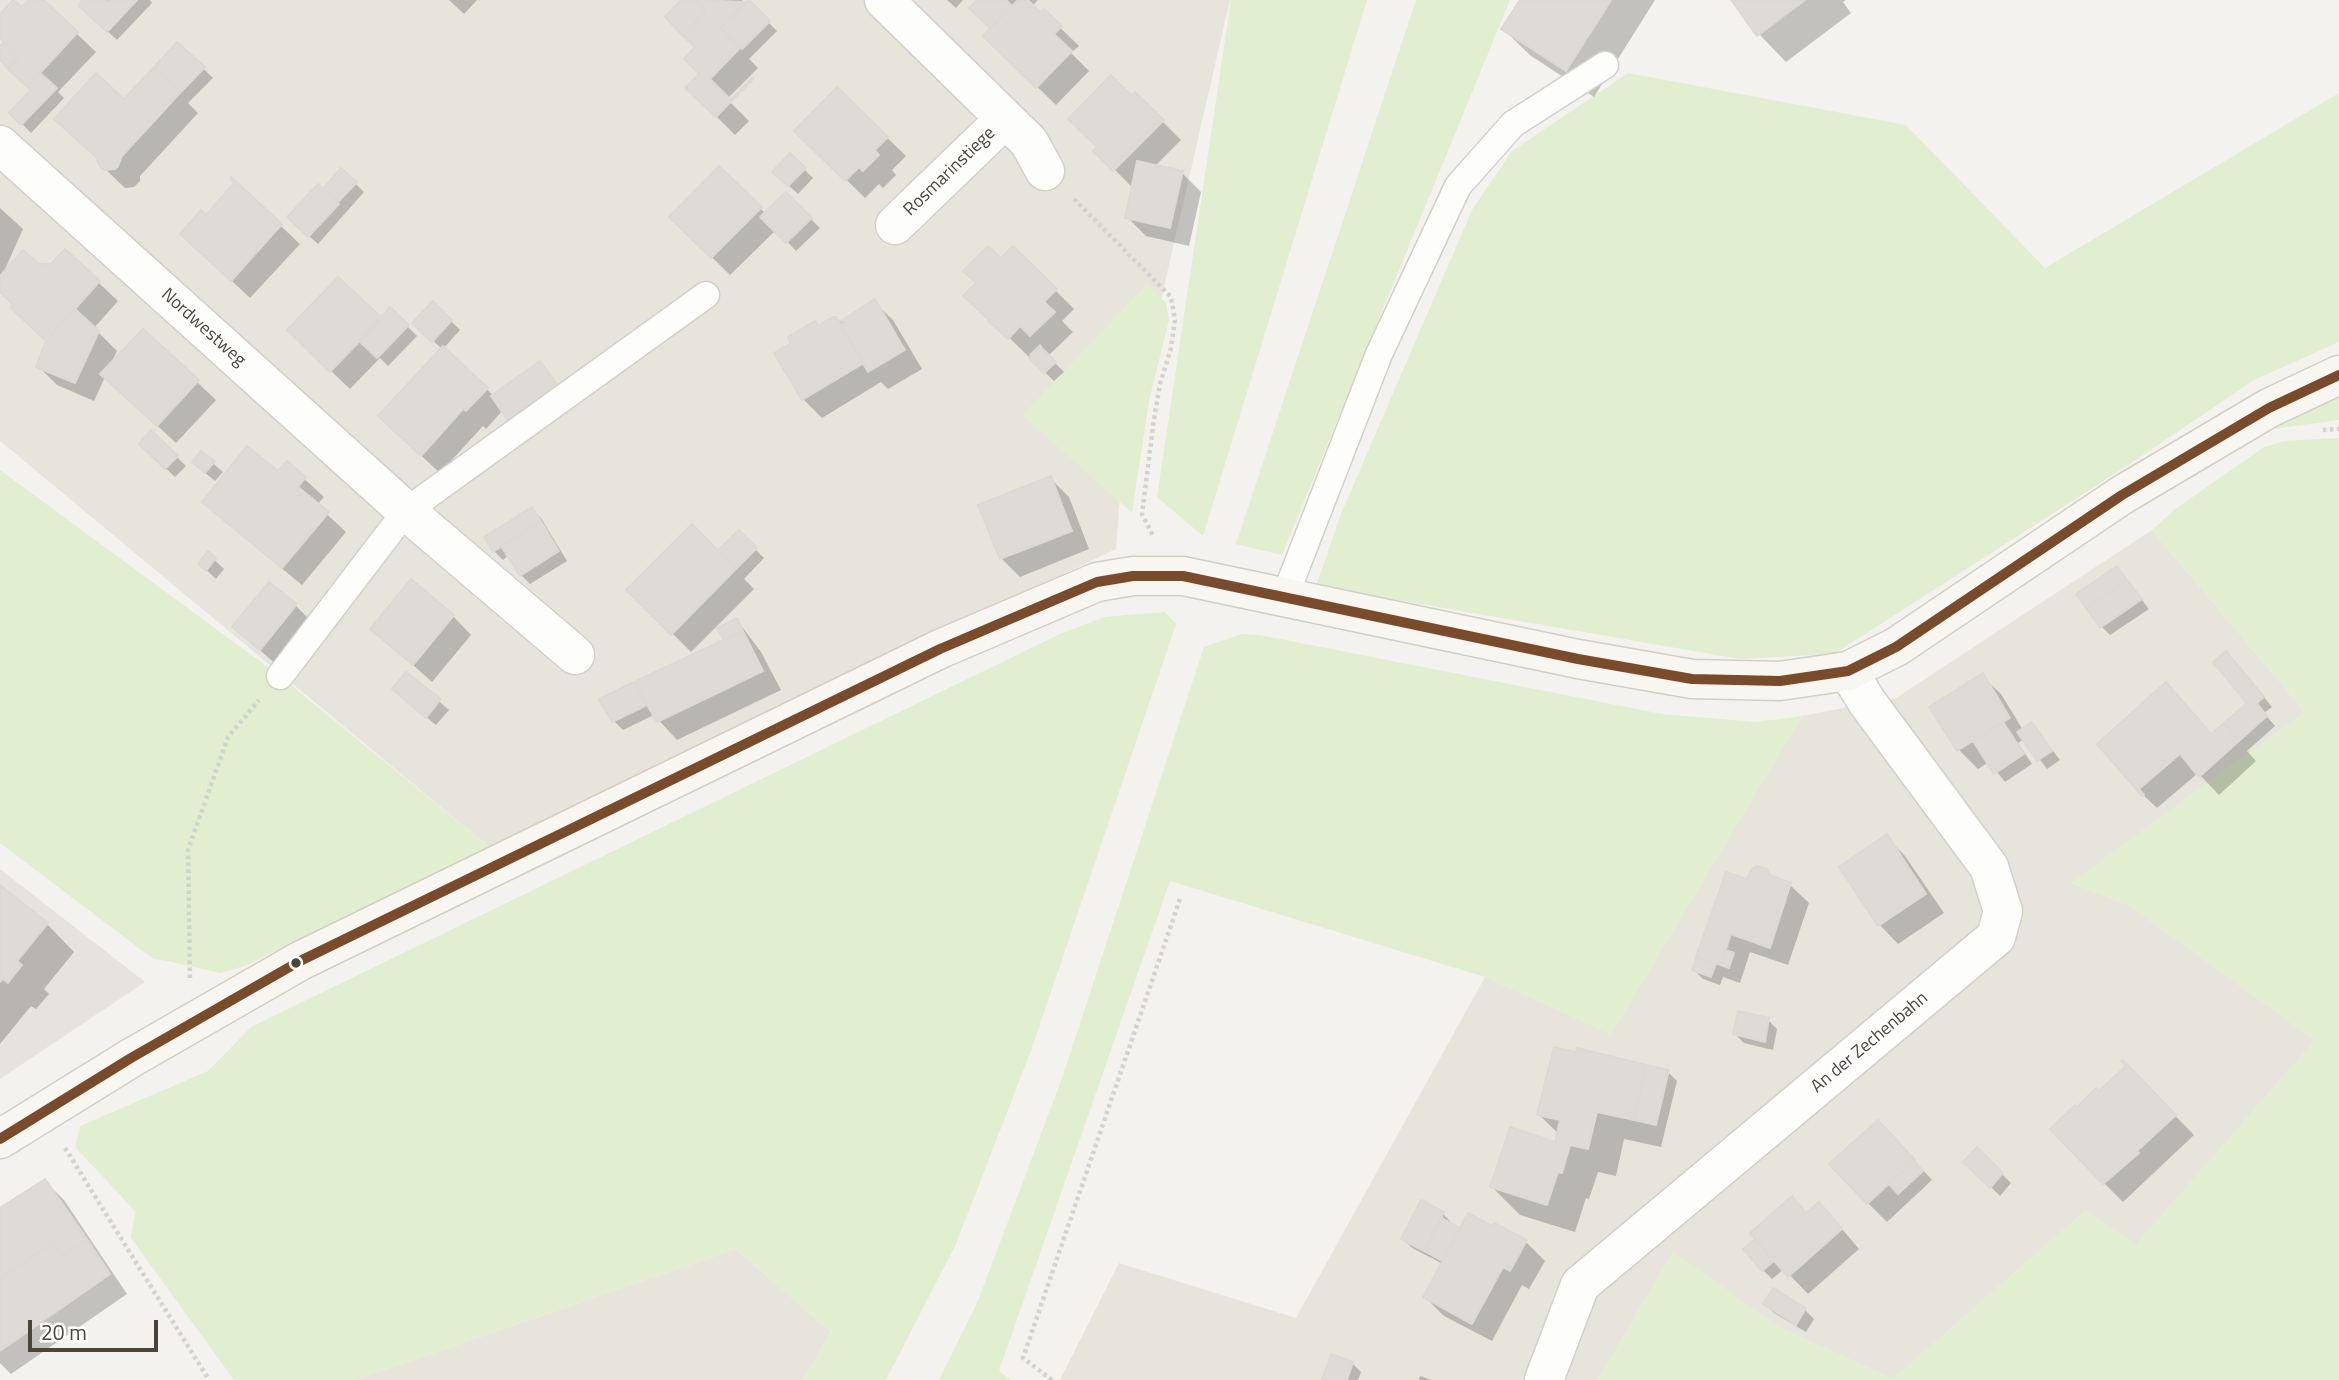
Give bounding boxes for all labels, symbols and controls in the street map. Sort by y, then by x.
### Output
street label: Rosmarinstiege [900,123,1000,221]
street label: Nordwestweg [156,284,250,372]
unlabelled marker [289,956,303,970]
street label: An der Zechenbahn [1807,988,1933,1098]
scale bar [32,1306,161,1350]
text: 20 m [41,1316,87,1348]

